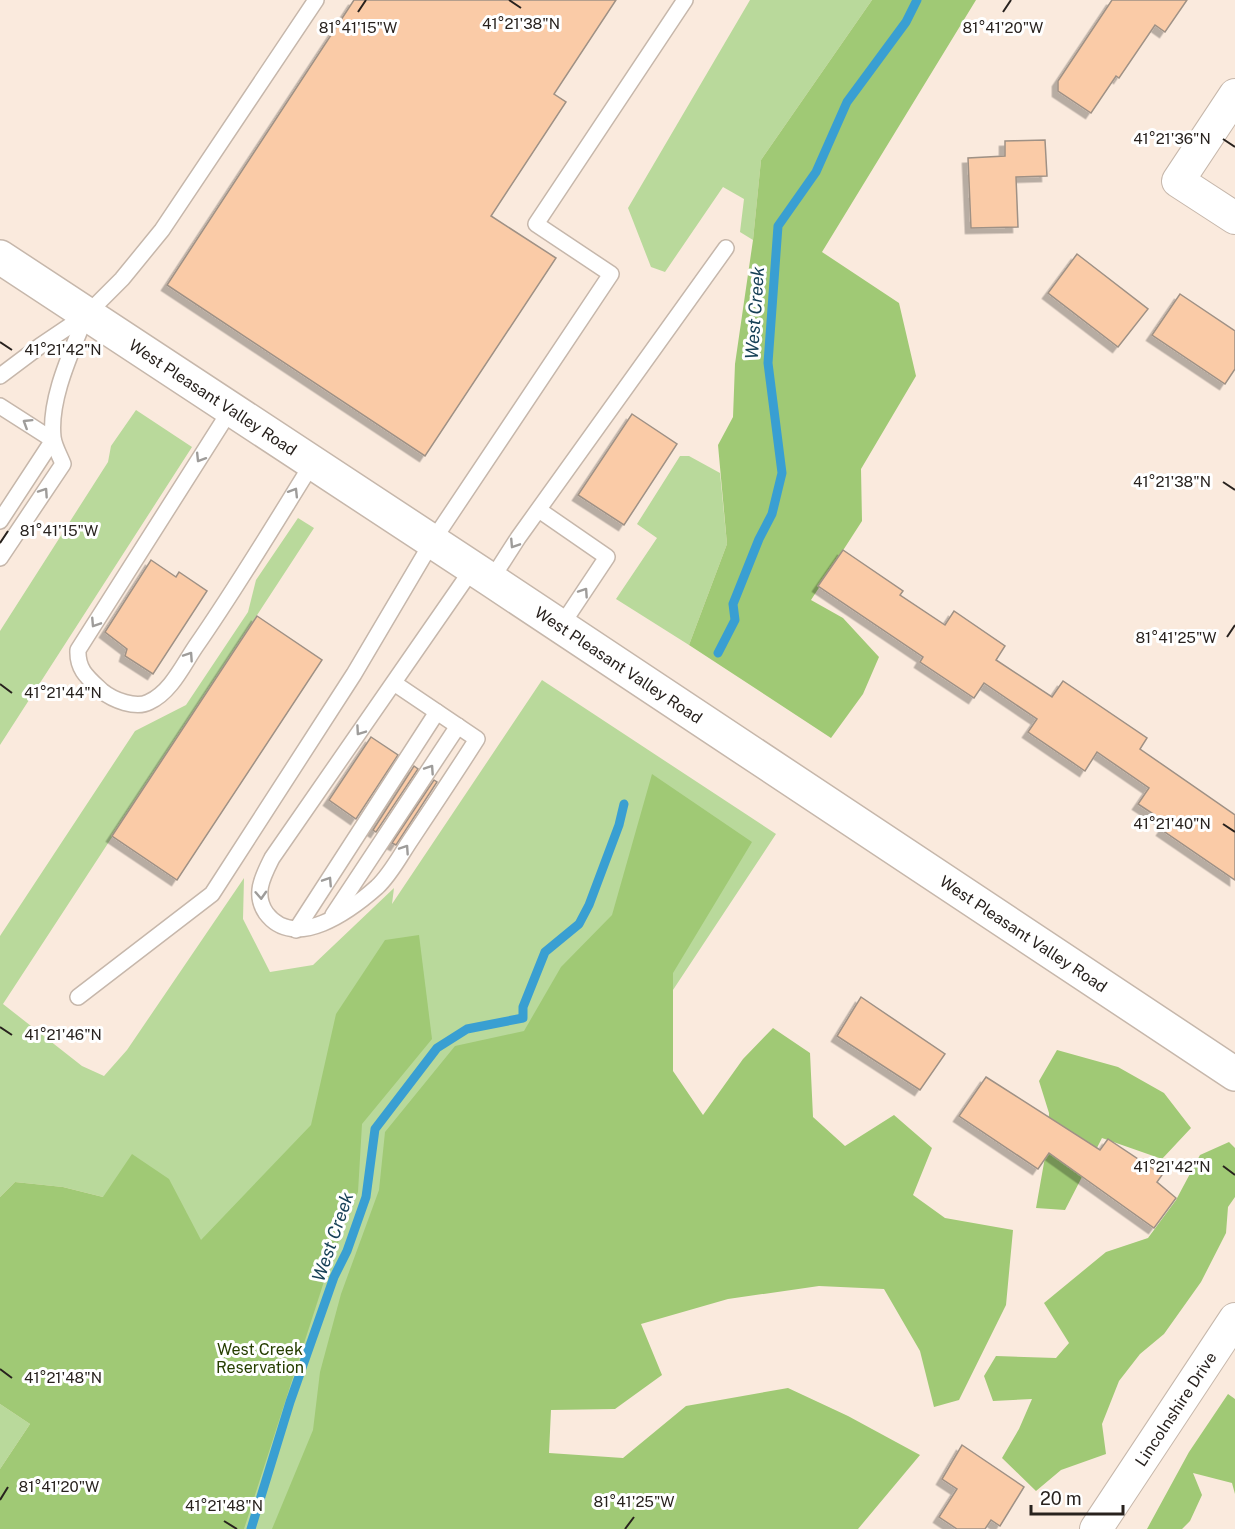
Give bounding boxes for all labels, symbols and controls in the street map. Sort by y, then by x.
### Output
text: 41°21'38"N [482,15,560,32]
text: 81°41'15"W [319,19,397,36]
text: 81°41'20"W [963,19,1043,36]
text: 41°21'36"N [1133,130,1211,147]
water label: West Creek [741,266,768,360]
street label: West Pleasant Valley Road [125,336,300,460]
text: 41°21'42"N [24,341,102,358]
one-way arrow [22,420,33,431]
one-way arrow [196,452,207,463]
text: 41°21'38"N [1133,473,1211,490]
one-way arrow [37,488,49,498]
one-way arrow [287,488,299,498]
text: 81°41'15"W [20,522,98,539]
one-way arrow [510,538,521,549]
one-way arrow [577,587,588,598]
street label: West Pleasant Valley Road [531,603,706,728]
one-way arrow [91,616,102,627]
text: 81°41'25"W [1135,629,1217,646]
one-way arrow [182,652,193,663]
text: 41°21'44"N [24,684,102,701]
one-way arrow [356,724,367,735]
one-way arrow [422,764,433,775]
text: 41°21'40"N [1133,815,1211,832]
one-way arrow [397,844,408,855]
street label: West Pleasant Valley Road [936,872,1111,996]
one-way arrow [321,876,332,887]
one-way arrow [254,891,267,900]
text: 41°21'46"N [24,1026,102,1043]
text: 41°21'42"N [1133,1158,1211,1175]
water label: West Creek [307,1189,358,1284]
park label: West Creek Reservation [216,1340,304,1377]
street label: Lincolnshire Drive [1131,1349,1221,1470]
text: 41°21'48"N [24,1369,102,1386]
text: 81°41'20"W [19,1478,99,1495]
scale bar [1031,1478,1122,1516]
text: 20 m [1040,1488,1082,1509]
text: 81°41'25"W [593,1493,675,1510]
text: 41°21'48"N [185,1497,263,1514]

